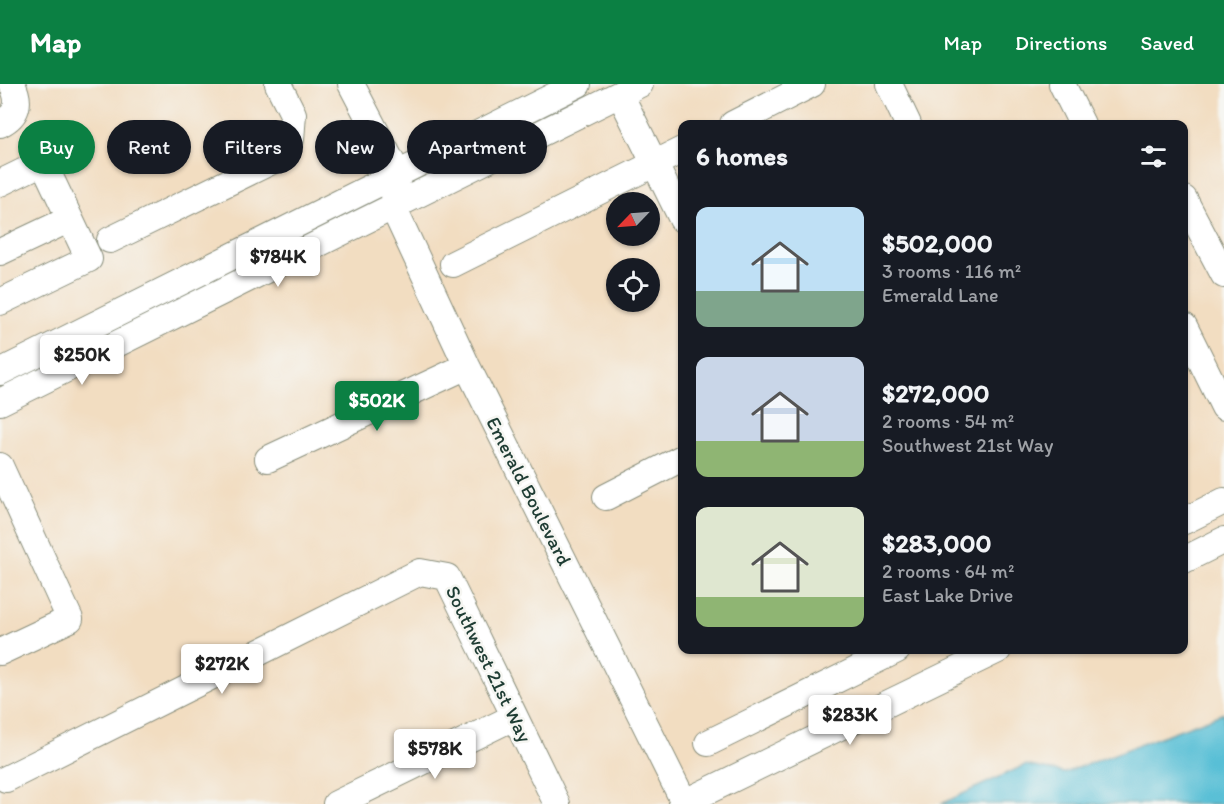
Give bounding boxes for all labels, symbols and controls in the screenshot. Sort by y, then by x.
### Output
text: Map [30,25,81,59]
text: Map [944,30,982,55]
text: Directions [1015,30,1107,55]
text: Saved [1140,30,1194,55]
chip: Buy [18,120,95,174]
chip: Rent [107,120,191,174]
chip: Filters [203,120,303,174]
chip: New [315,120,395,174]
chip: Apartment [407,120,547,174]
text: 6 homes [696,140,788,172]
icon: filters [1137,140,1170,173]
north arrow [606,192,660,246]
map controls [606,192,660,312]
text: $502,000 [882,227,993,259]
icon: home [744,231,816,303]
pin: $784K [236,237,320,288]
text: $784K [250,244,306,268]
button: locate [606,258,660,312]
text: 3 rooms · 116 m² [882,259,1021,283]
text: Emerald Lane [882,283,999,307]
pin: $250K [40,335,124,386]
text: $250K [54,342,110,366]
text: $272,000 [882,377,990,409]
pin: $502K [335,381,419,432]
icon: home [744,381,816,453]
text: $502K [349,388,405,412]
text: 2 rooms · 54 m² [882,409,1014,433]
street label: Emerald Boulevard [481,413,577,570]
text: Southwest 21st Way [882,433,1053,457]
text: $283,000 [882,527,992,559]
icon: home [744,531,816,603]
text: 2 rooms · 64 m² [882,559,1014,583]
street label: Southwest 21st Way [441,582,538,747]
text: East Lake Drive [882,583,1013,607]
pin: $272K [180,644,264,695]
text: $272K [195,651,249,675]
pin: $283K [808,695,892,746]
text: $283K [822,702,878,726]
pin: $578K [393,729,477,780]
text: $578K [408,736,462,760]

